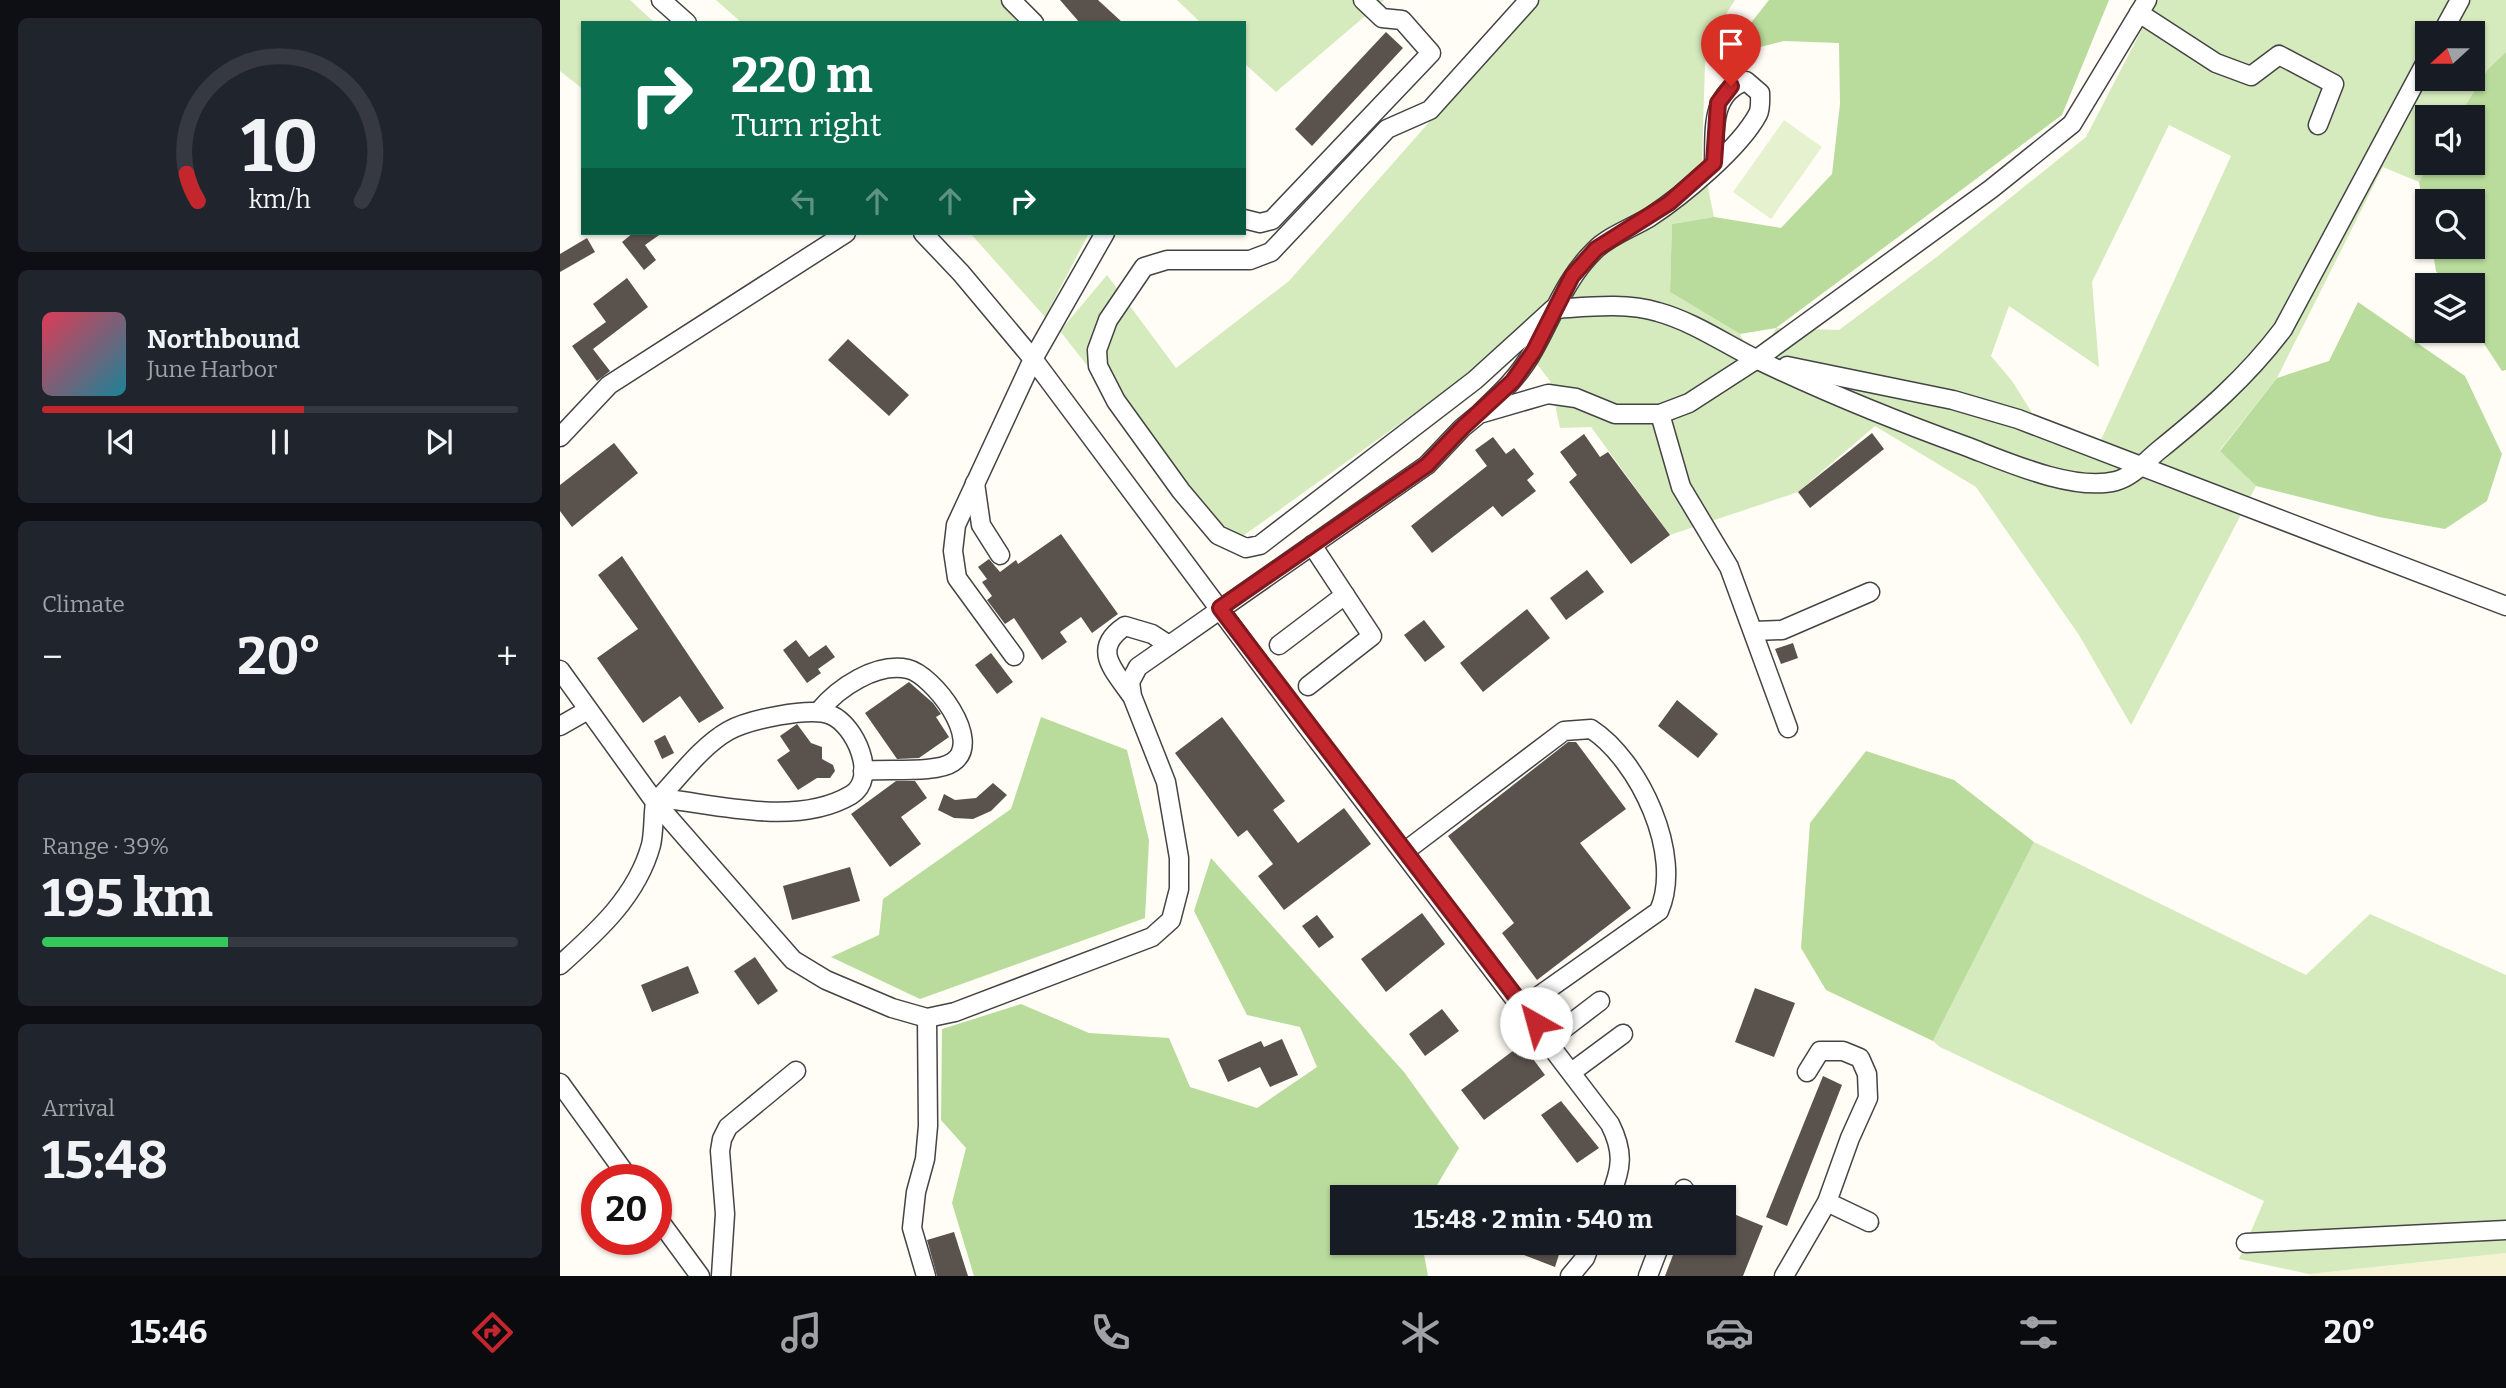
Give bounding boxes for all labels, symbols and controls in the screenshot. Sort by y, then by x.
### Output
pin [1701,14,1761,86]
north arrow [2415,21,2485,91]
map controls [2415,21,2485,343]
icon: arrive [1712,25,1750,63]
text: 220 m [731,46,873,105]
icon: right [616,49,707,140]
text: 10 [241,103,319,190]
button: sound [2415,105,2485,175]
text: Turn right [731,106,882,144]
icon: left [785,182,823,220]
icon: ahead [858,182,896,220]
icon: ahead [931,182,969,220]
icon: right [1004,182,1042,220]
text: km/h [249,185,311,215]
button: search [2415,189,2485,259]
button: layers [2415,273,2485,343]
text: Northbound [147,324,300,355]
text: June Harbor [147,355,277,383]
icon: previous [102,423,140,461]
icon: pause [261,423,299,461]
icon: next [420,423,458,461]
text: Climate [42,590,125,618]
text: 20° [237,625,322,688]
text: − [42,634,63,680]
text: + [496,634,518,680]
text: Range · 39% [42,832,169,860]
text: 195 km [42,867,213,930]
position arrow [1499,986,1573,1060]
text: Arrival [42,1094,115,1122]
text: 15:48 [42,1129,168,1192]
speed limit sign: 20 [581,1164,672,1255]
text: 15:48 · 2 min · 540 m [1413,1204,1653,1235]
icon: directions [468,1308,517,1357]
icon: music [777,1308,826,1357]
icon: phone [1086,1308,1135,1357]
icon: climate [1396,1308,1445,1357]
icon: car [1705,1308,1754,1357]
icon: filters [2014,1308,2063,1357]
text: 15:46 [130,1313,207,1351]
text: 20° [2324,1313,2376,1351]

